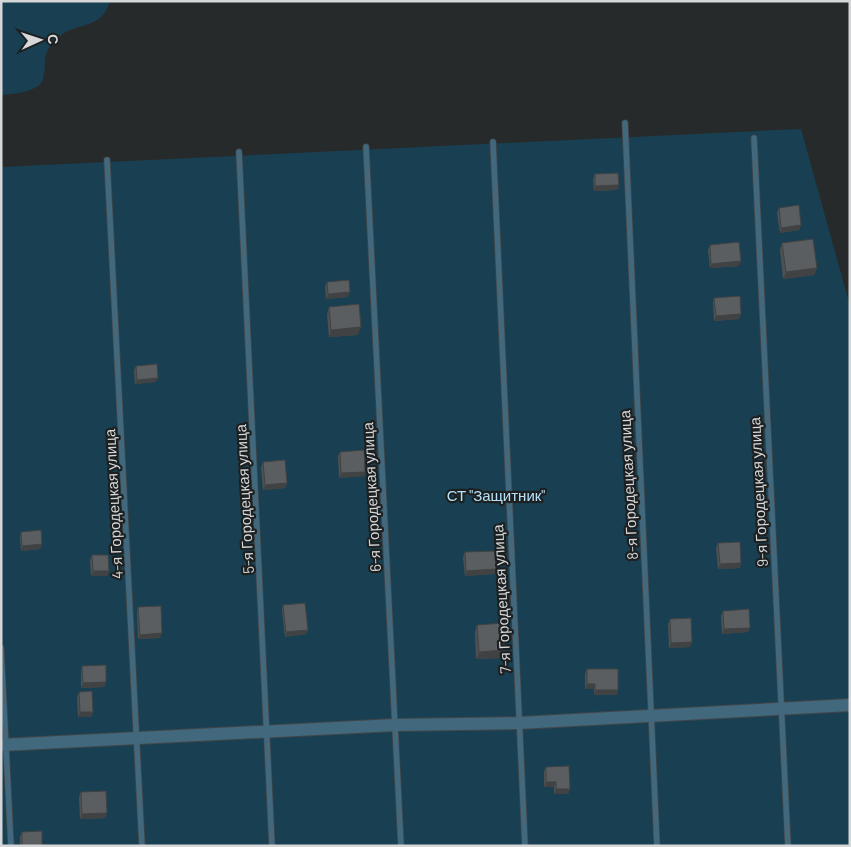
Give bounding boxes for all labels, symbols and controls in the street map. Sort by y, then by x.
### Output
north arrow [15,15,65,65]
text: С [45,34,62,45]
street label: 8-я Городецкая улица [615,409,641,560]
street label: 9-я Городецкая улица [745,416,771,567]
street label: 6-я Городецкая улица [358,421,384,572]
street label: 5-я Городецкая улица [231,423,257,574]
street label: 4-я Городецкая улица [100,428,126,580]
park label: СТ "Защитник" [447,486,545,504]
street label: 7-я Городецкая улица [488,523,514,674]

